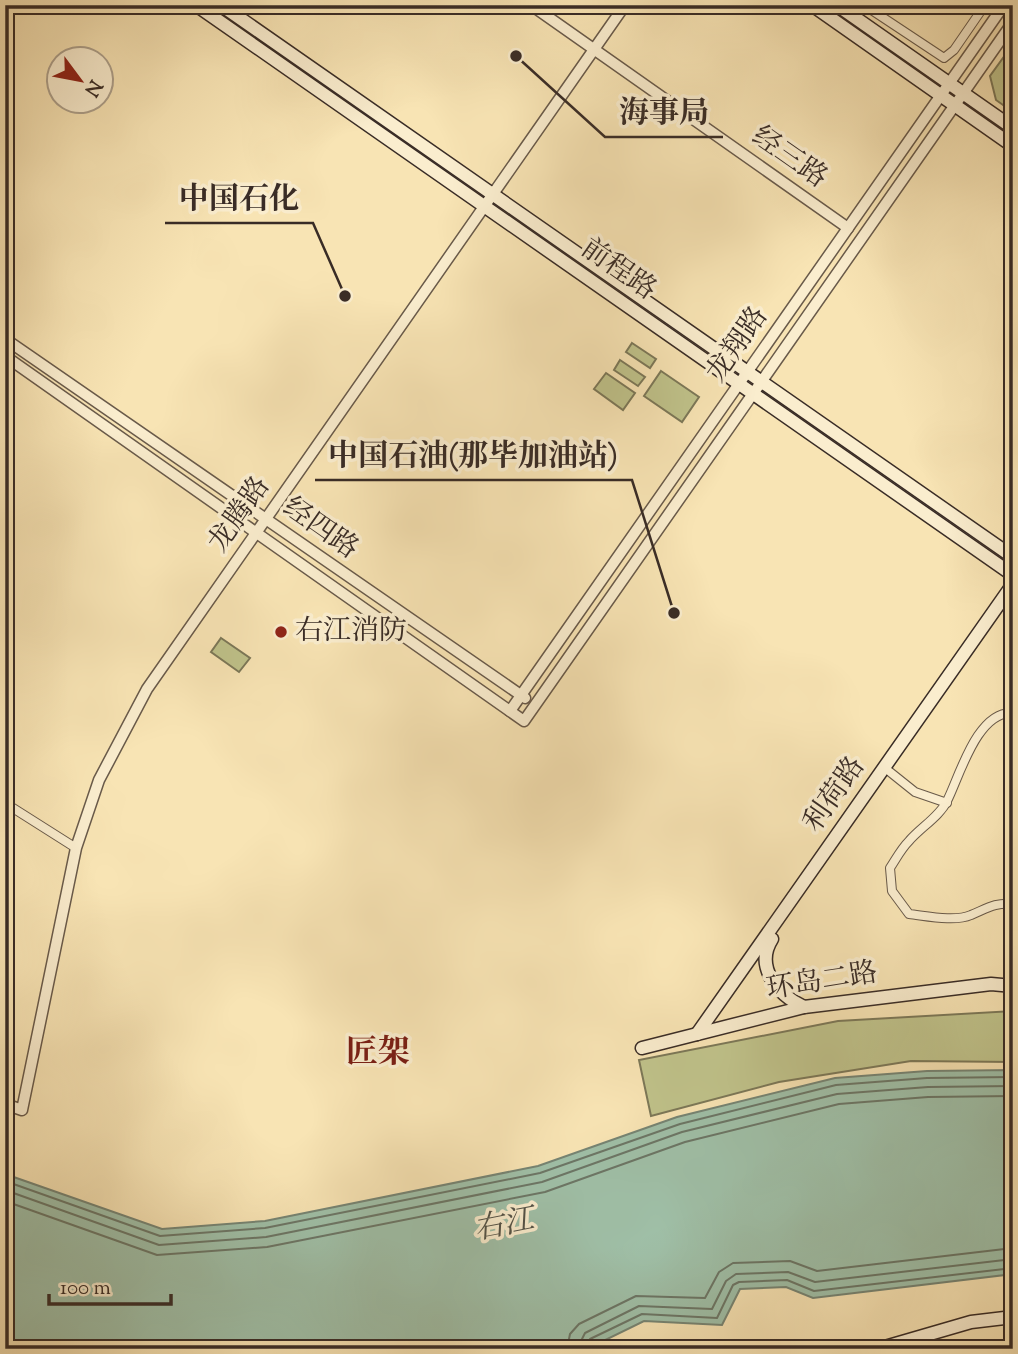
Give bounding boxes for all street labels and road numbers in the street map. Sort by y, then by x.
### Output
street label: 经三路 [743,118,835,198]
street label: 前程路 [572,230,664,310]
street label: 龙翔路 [698,299,778,391]
street label: 龙腾路 [200,469,280,561]
street label: 经四路 [274,489,366,569]
street label: 利荷路 [795,749,875,841]
street label: 环岛二路 [764,953,880,1011]

